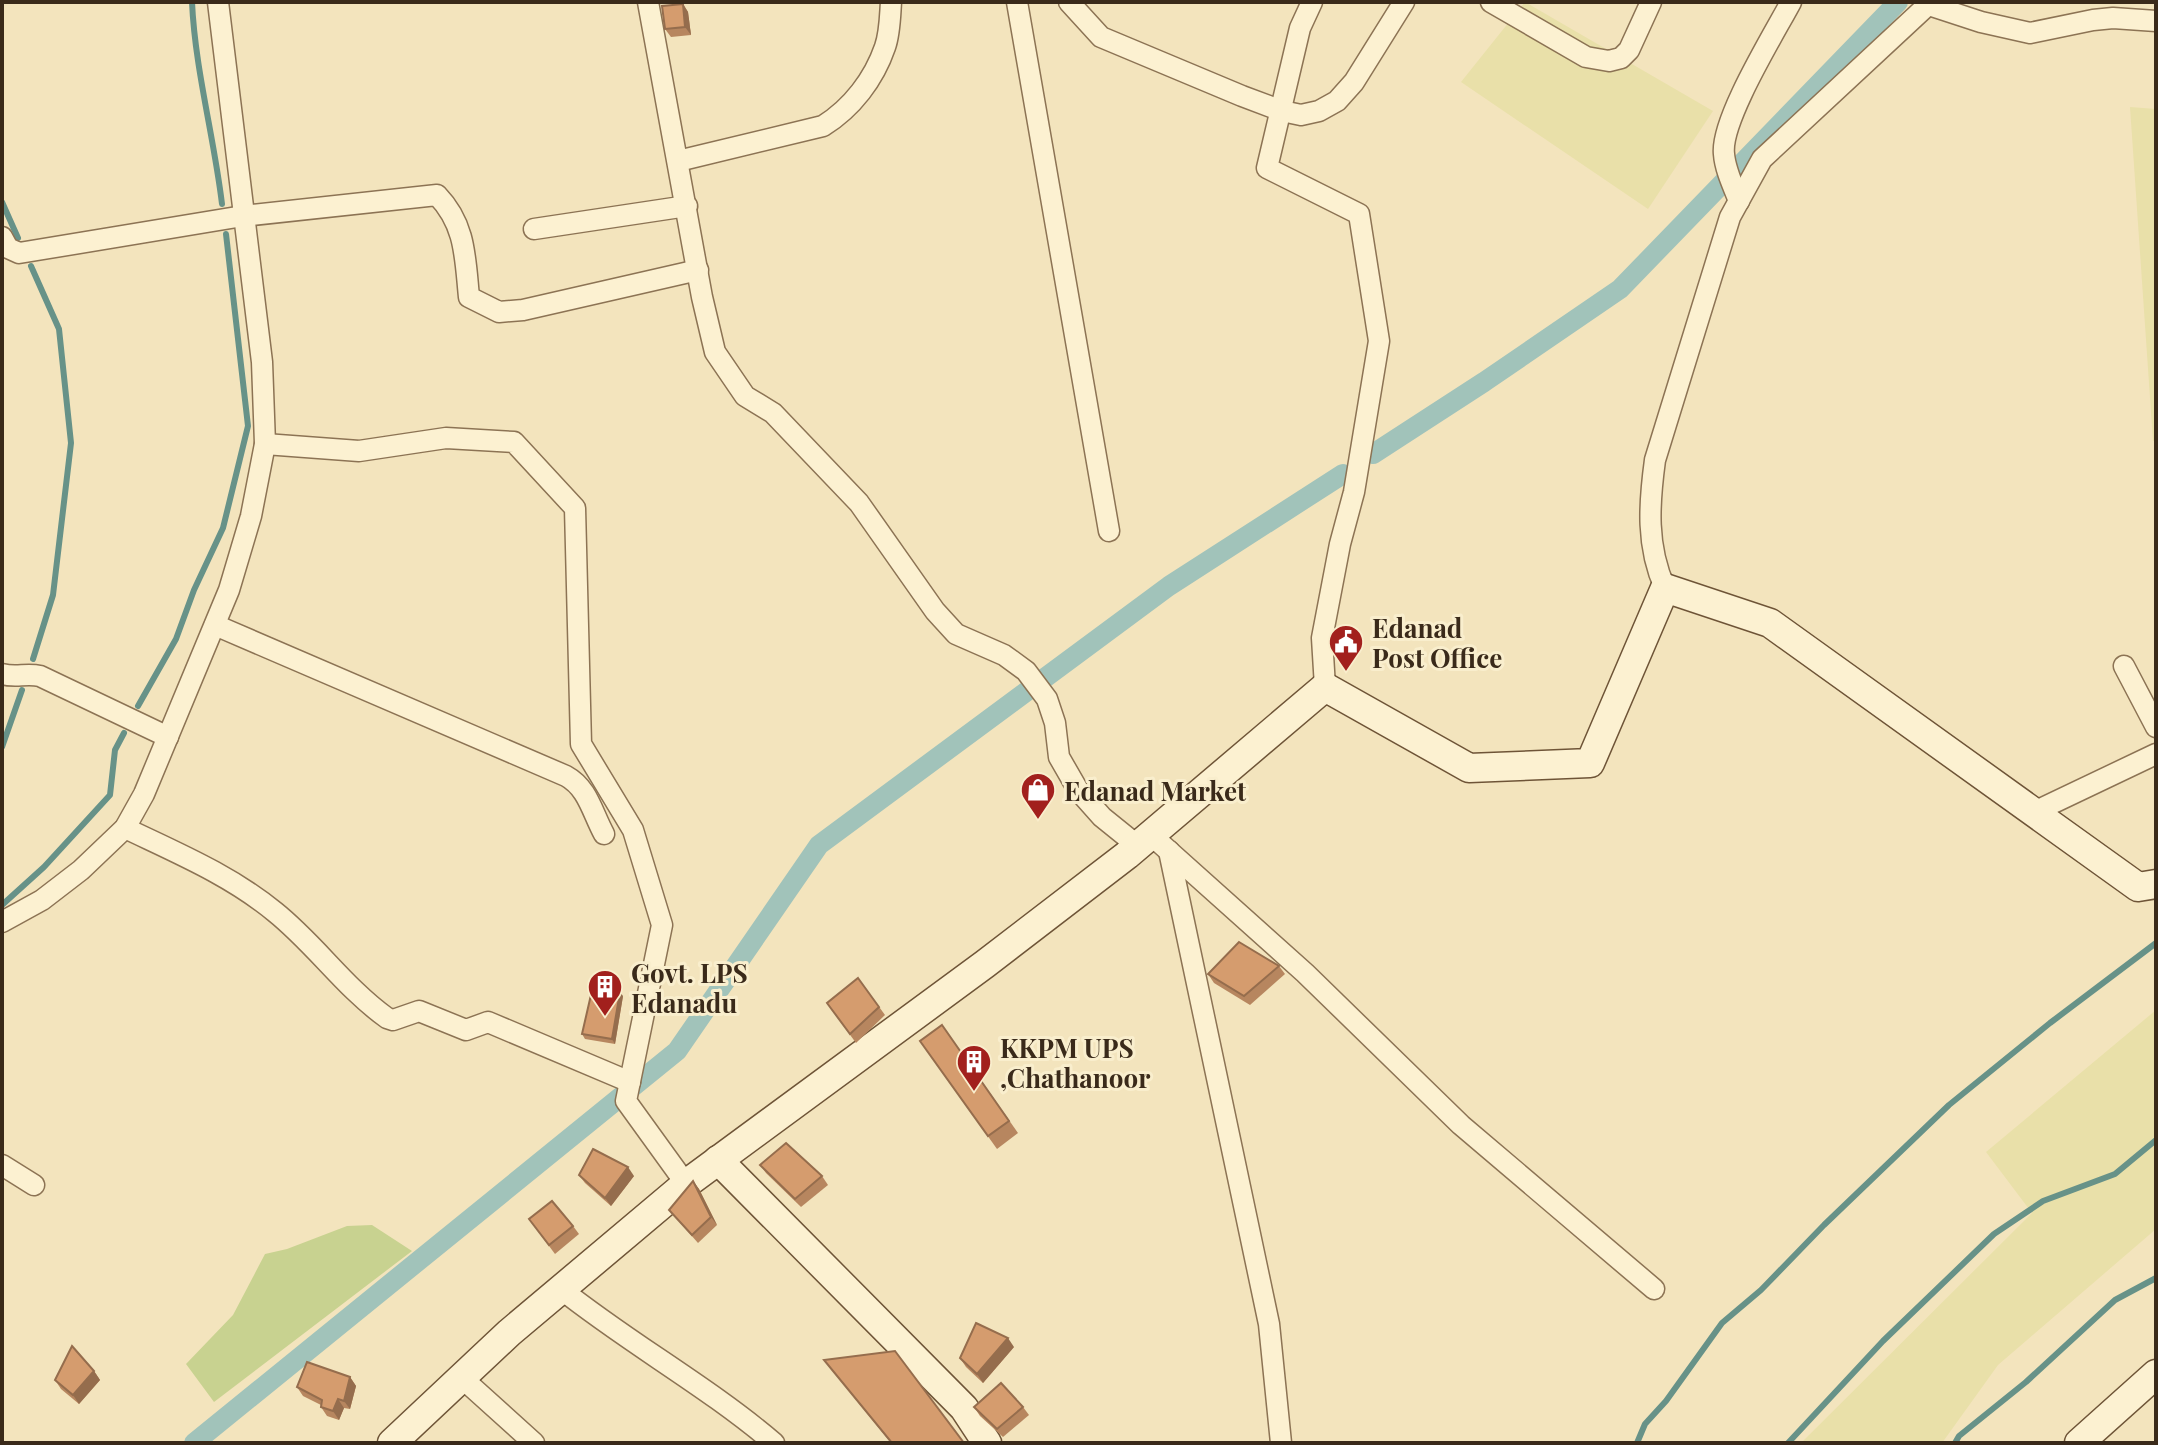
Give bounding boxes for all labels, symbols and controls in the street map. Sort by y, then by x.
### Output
place label: Edanad Post Office [1372,610,1502,675]
public building icon: Edanad Post Office [1327,623,1365,673]
shop icon: Edanad Market [1019,771,1057,821]
place label: Edanad Market [1064,773,1247,808]
place label: Govt. LPS Edanadu [631,955,748,1020]
building icon: Govt. LPS Edanadu [586,968,624,1018]
place label: KKPM UPS ,Chathanoor [1000,1030,1150,1095]
building icon: KKPM UPS ,Chathanoor [955,1043,993,1093]

